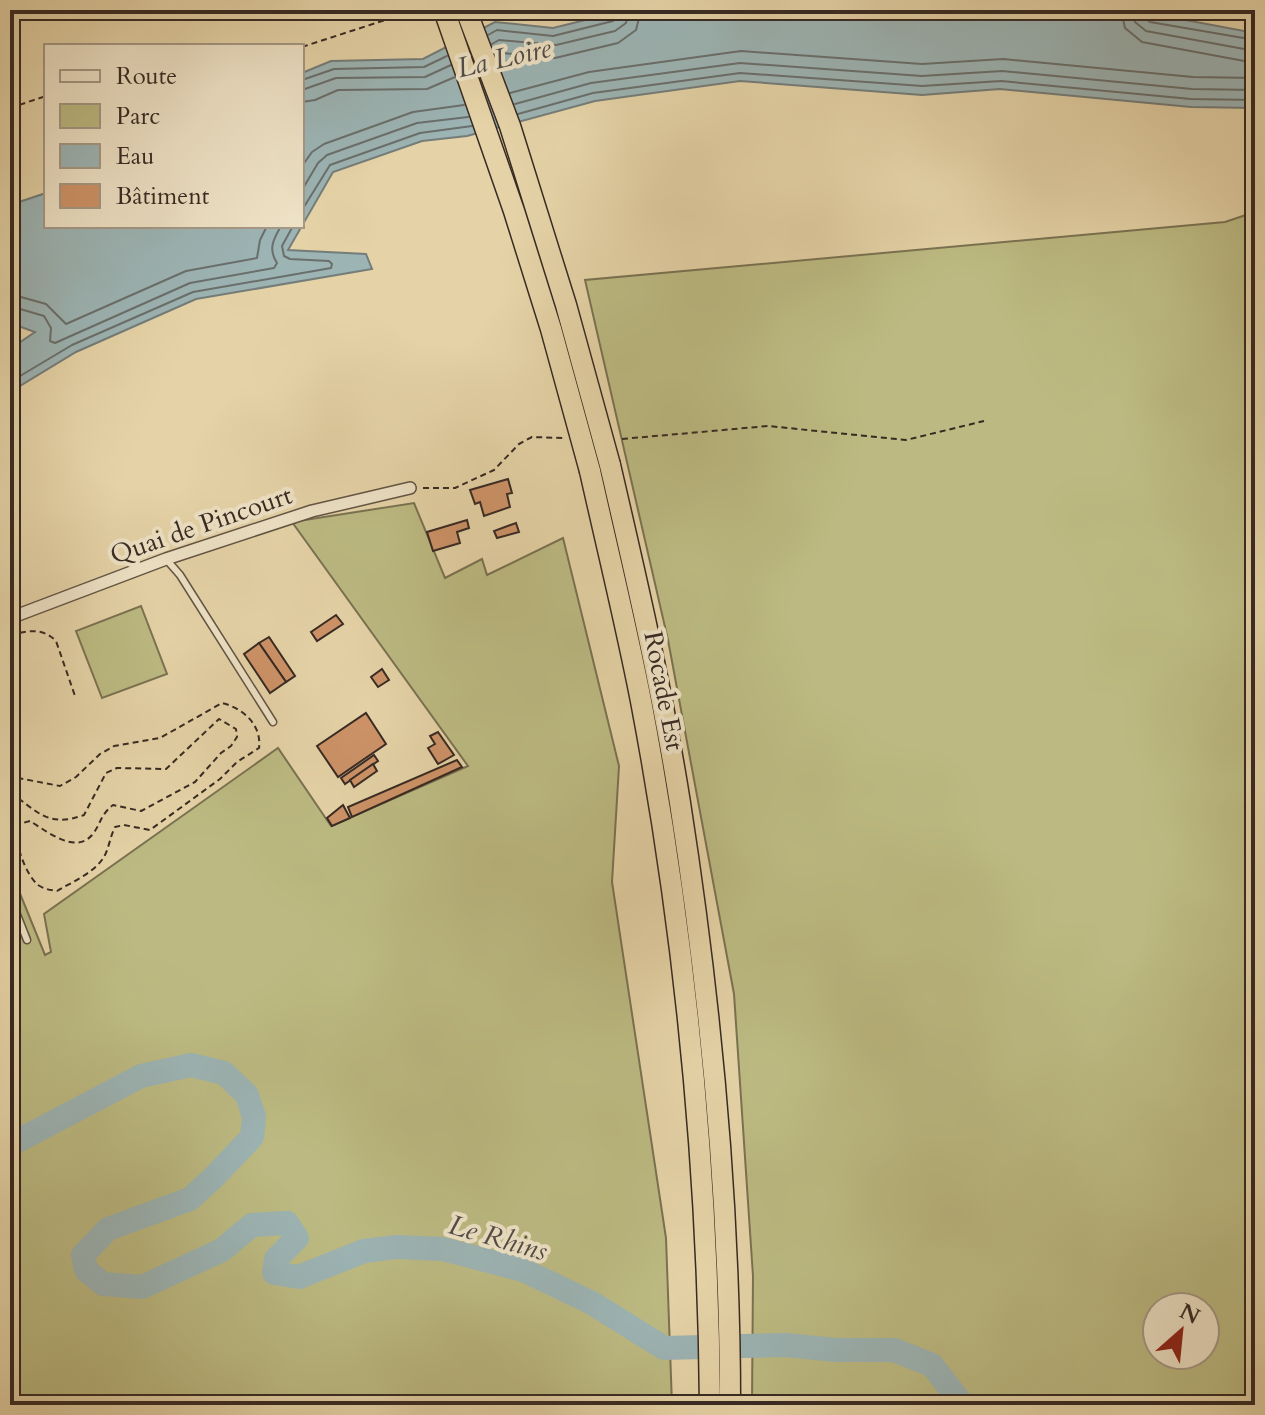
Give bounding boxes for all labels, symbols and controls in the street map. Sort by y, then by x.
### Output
water label: La Loire [453,29,555,87]
legend [44,44,304,228]
text: Route [116,60,177,93]
text: Parc [116,100,160,133]
text: Eau [116,140,154,173]
text: Bâtiment [116,180,210,213]
street label: Quai de Pincourt [105,477,297,573]
street label: Rocade Est [635,628,693,754]
water label: Le Rhins [444,1206,552,1270]
north arrow [1141,1291,1221,1371]
text: N [1174,1296,1205,1332]

